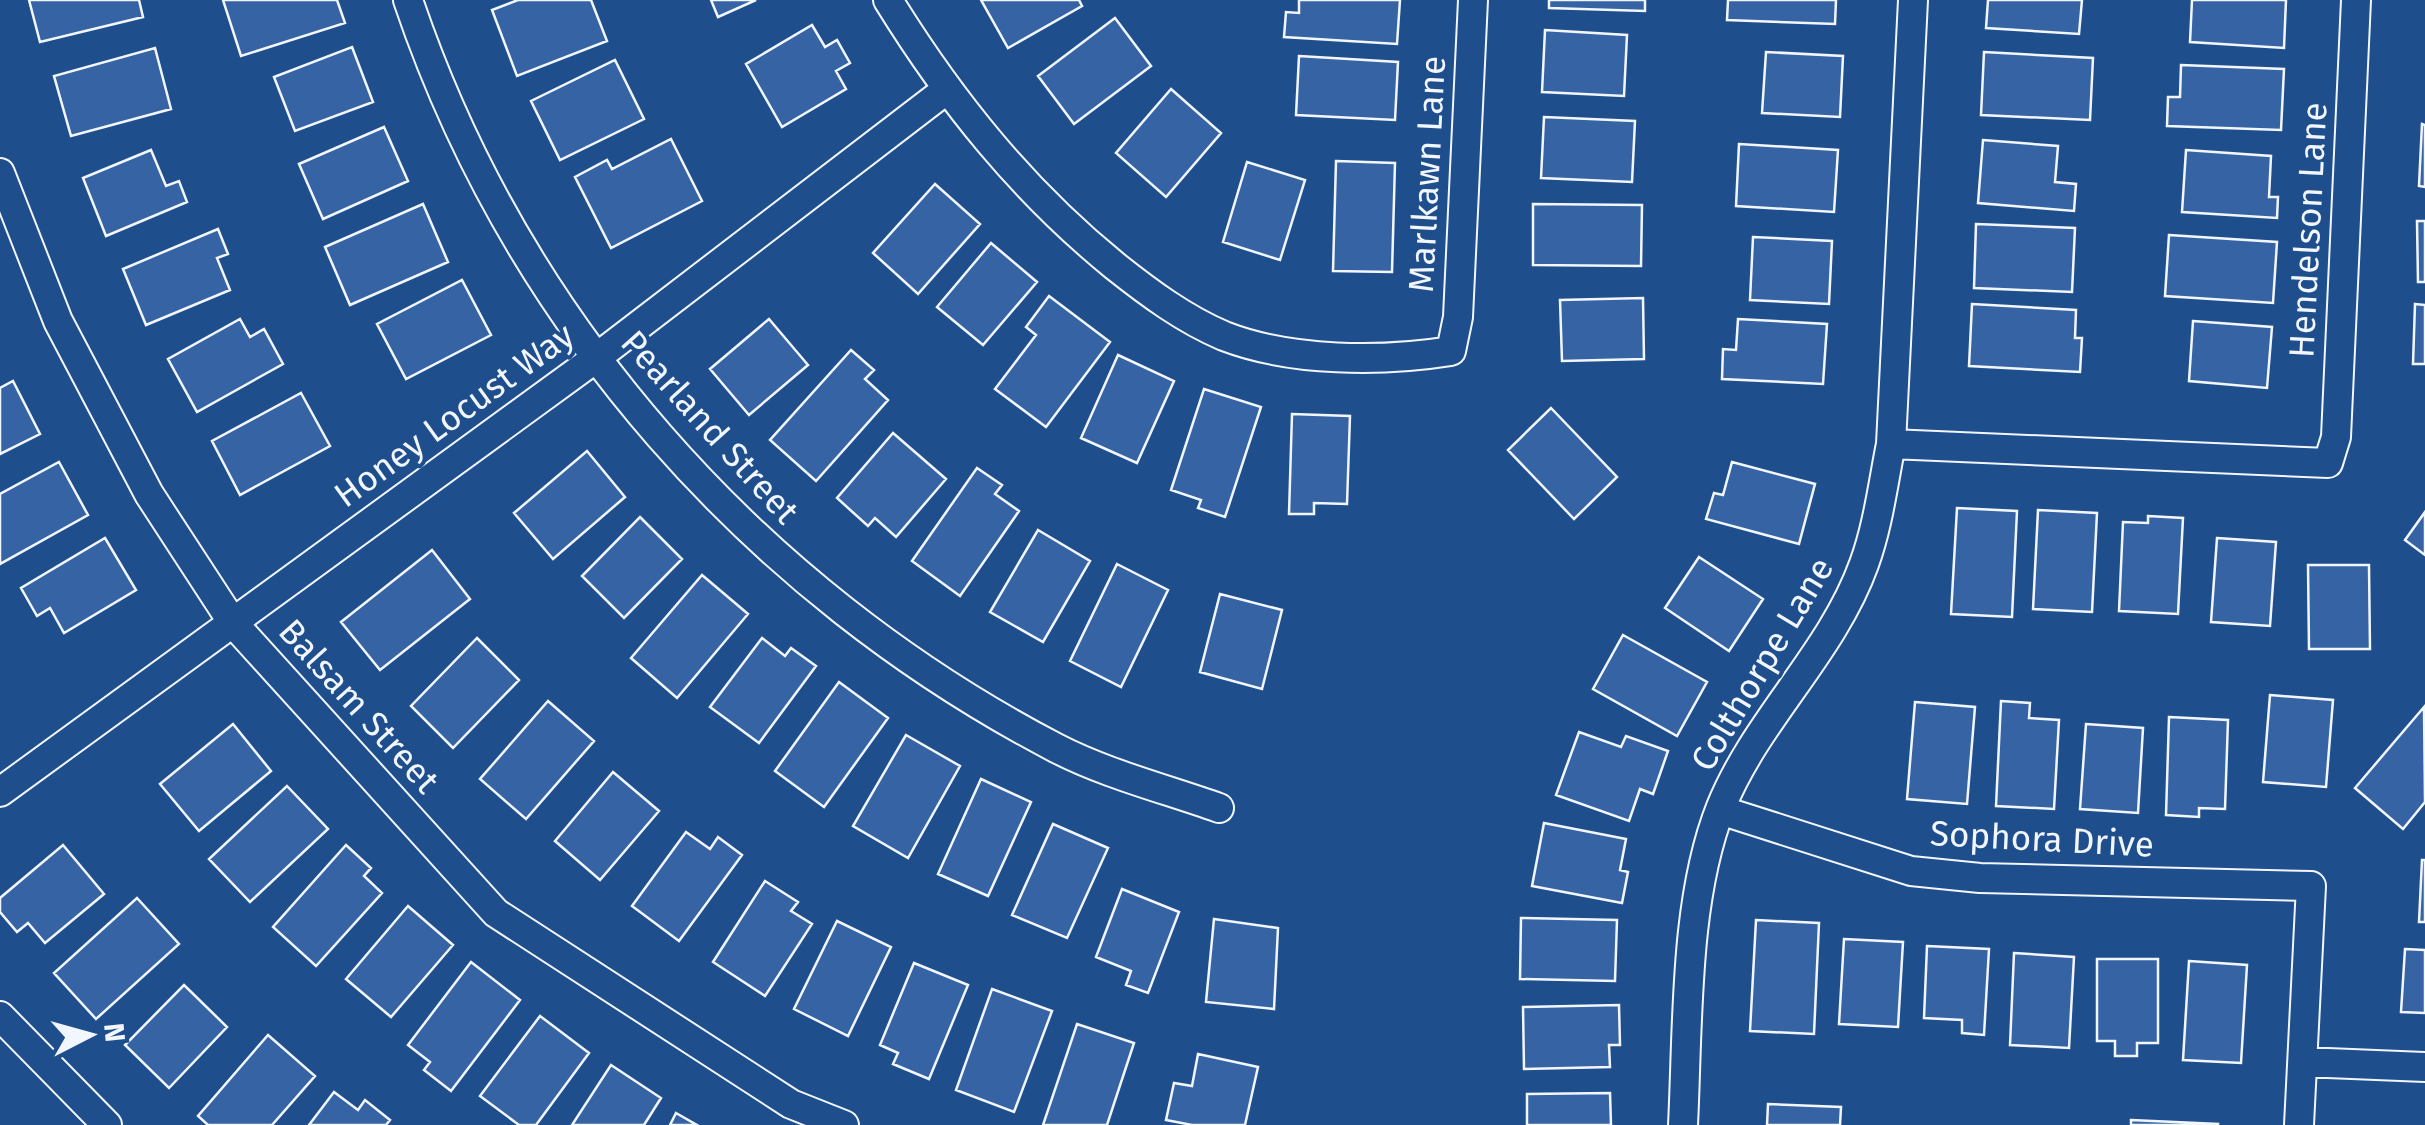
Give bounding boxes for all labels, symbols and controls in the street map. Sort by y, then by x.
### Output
street label: Marlkawn Lane [1400,55,1454,293]
street label: Hendelson Lane [2280,101,2336,359]
street label: Honey Locust Way [326,314,582,516]
street label: Pearland Street [612,322,808,532]
street label: Colthorpe Lane [1682,550,1842,778]
street label: Balsam Street [270,610,448,802]
street label: Sophora Drive [1929,812,2155,866]
north arrow [40,985,140,1085]
text: N [97,1021,132,1043]

